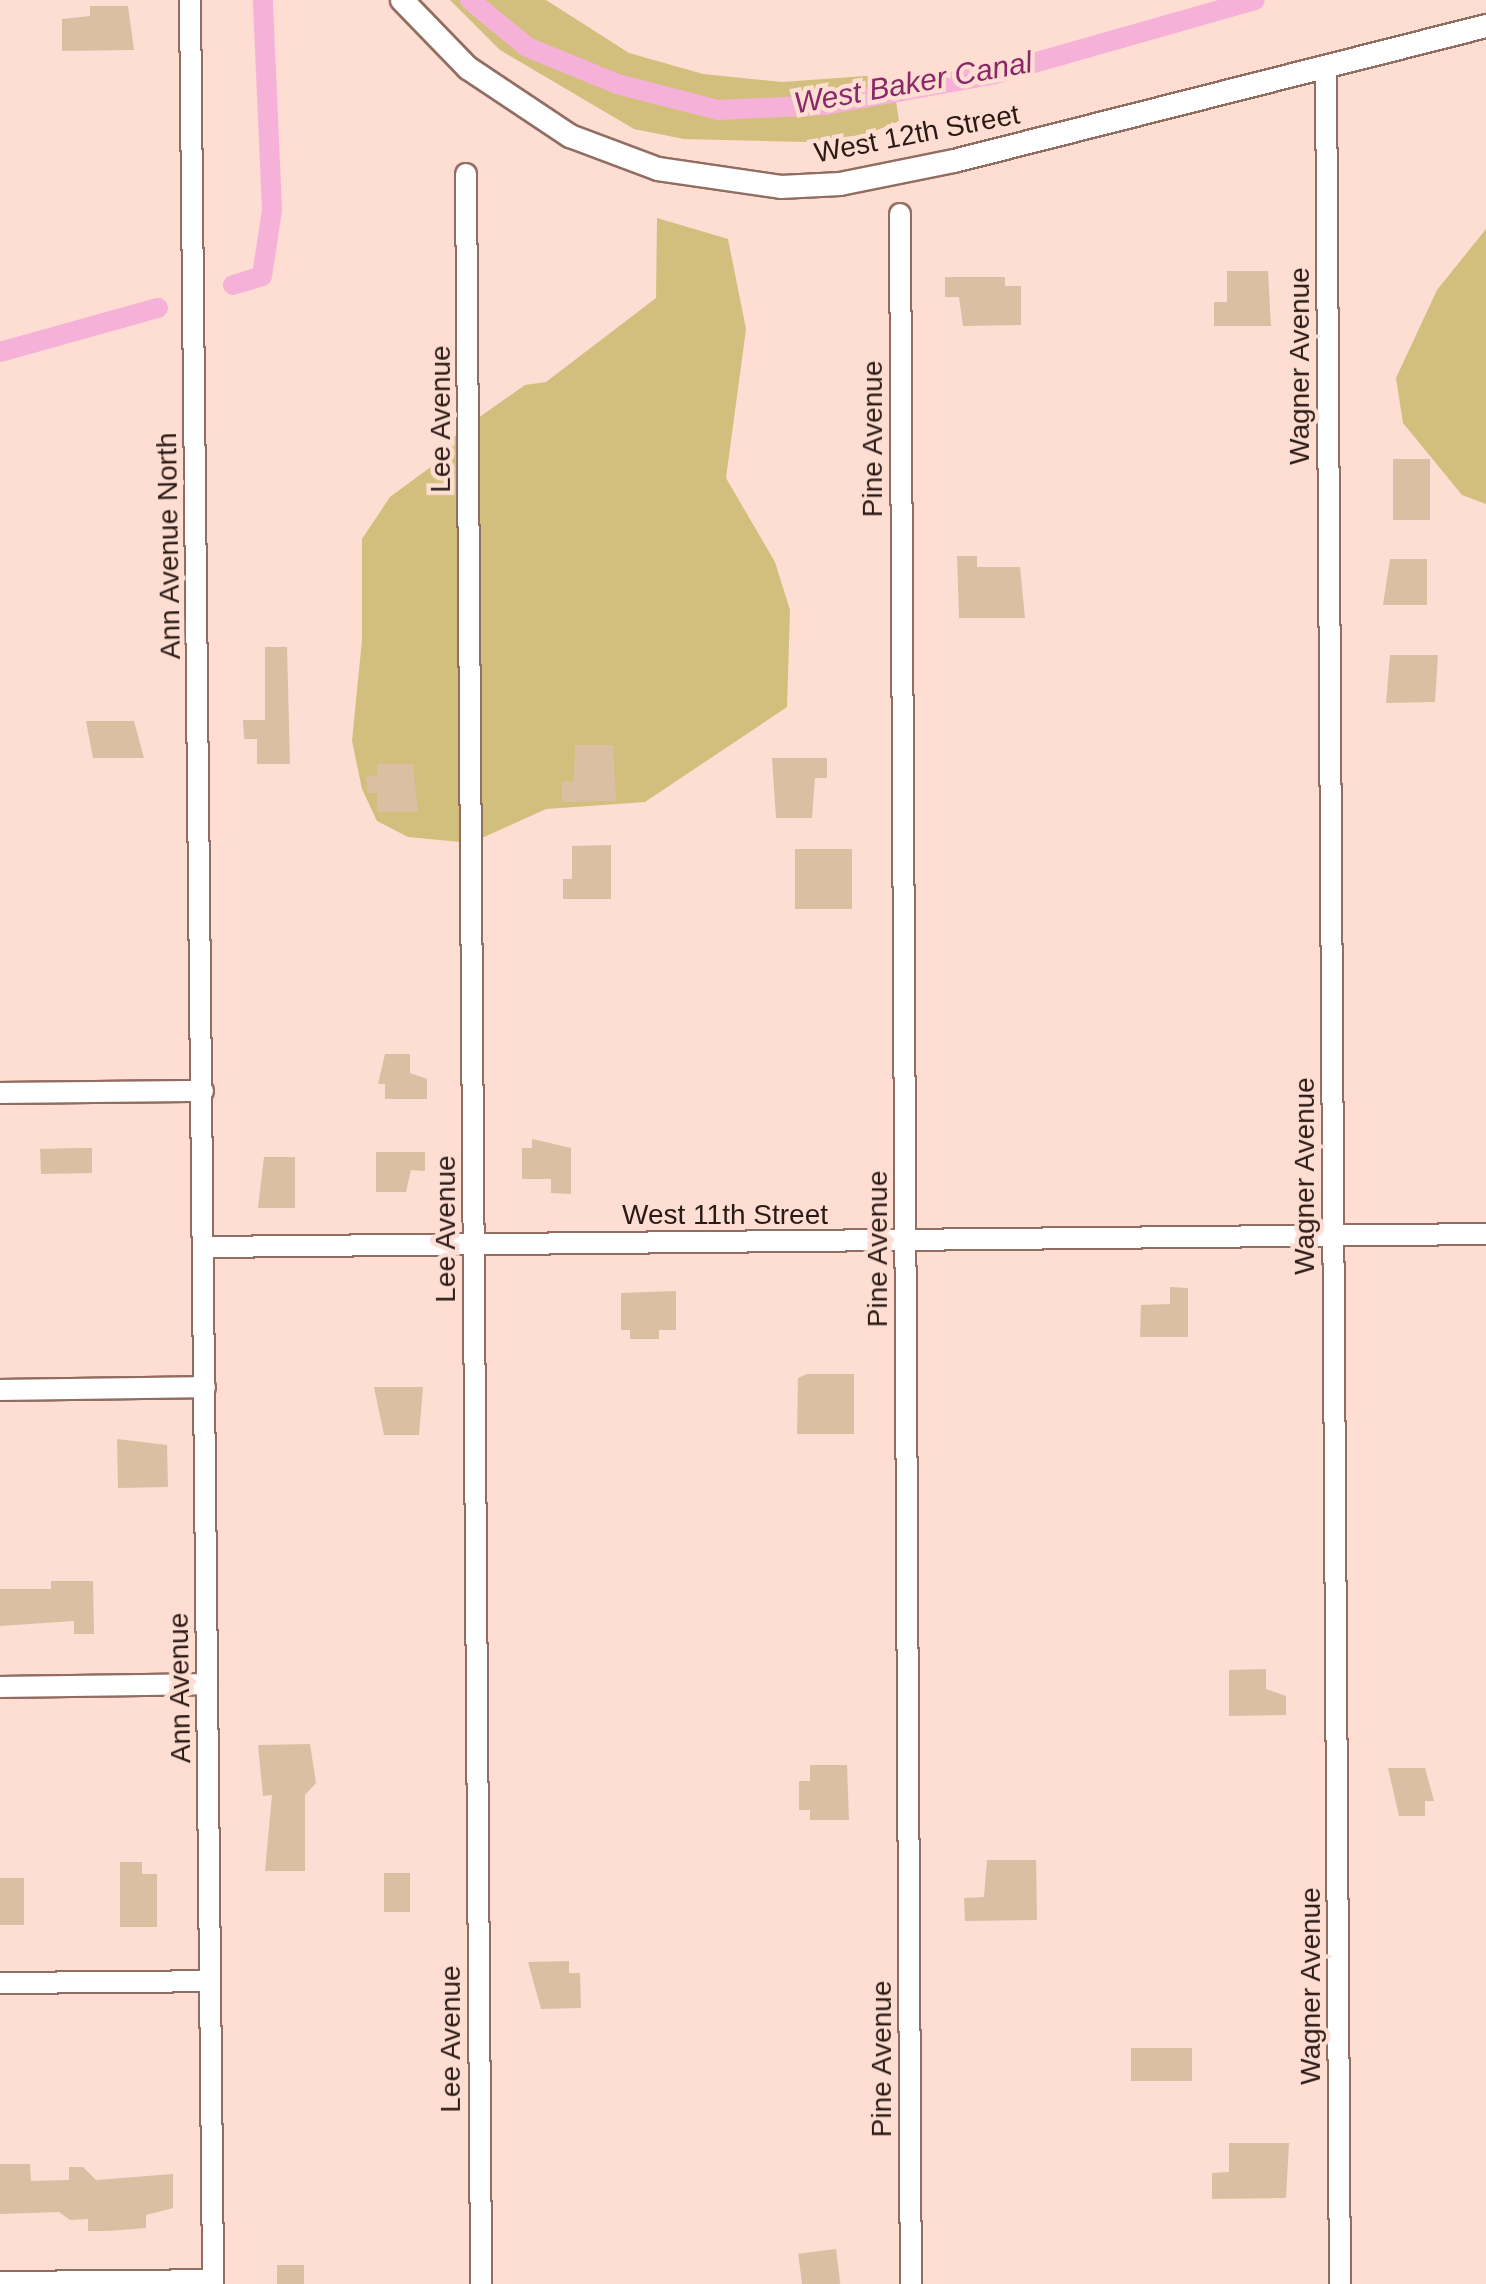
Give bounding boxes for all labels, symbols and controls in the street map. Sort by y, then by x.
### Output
water label: West Baker Canal [791,44,1035,122]
street label: West 12th Street [812,98,1022,170]
street label: Wagner Avenue [1283,266,1317,466]
street label: Lee Avenue [424,345,458,493]
street label: Pine Avenue [856,360,890,518]
street label: Ann Avenue North [150,432,188,660]
street label: Wagner Avenue [1288,1076,1322,1276]
street label: Lee Avenue [429,1155,463,1303]
street label: Pine Avenue [861,1170,895,1328]
street label: West 11th Street [622,1198,828,1232]
street label: Ann Avenue [162,1612,198,1764]
street label: Wagner Avenue [1294,1886,1328,2086]
street label: Lee Avenue [434,1965,468,2113]
street label: Pine Avenue [865,1980,899,2138]

